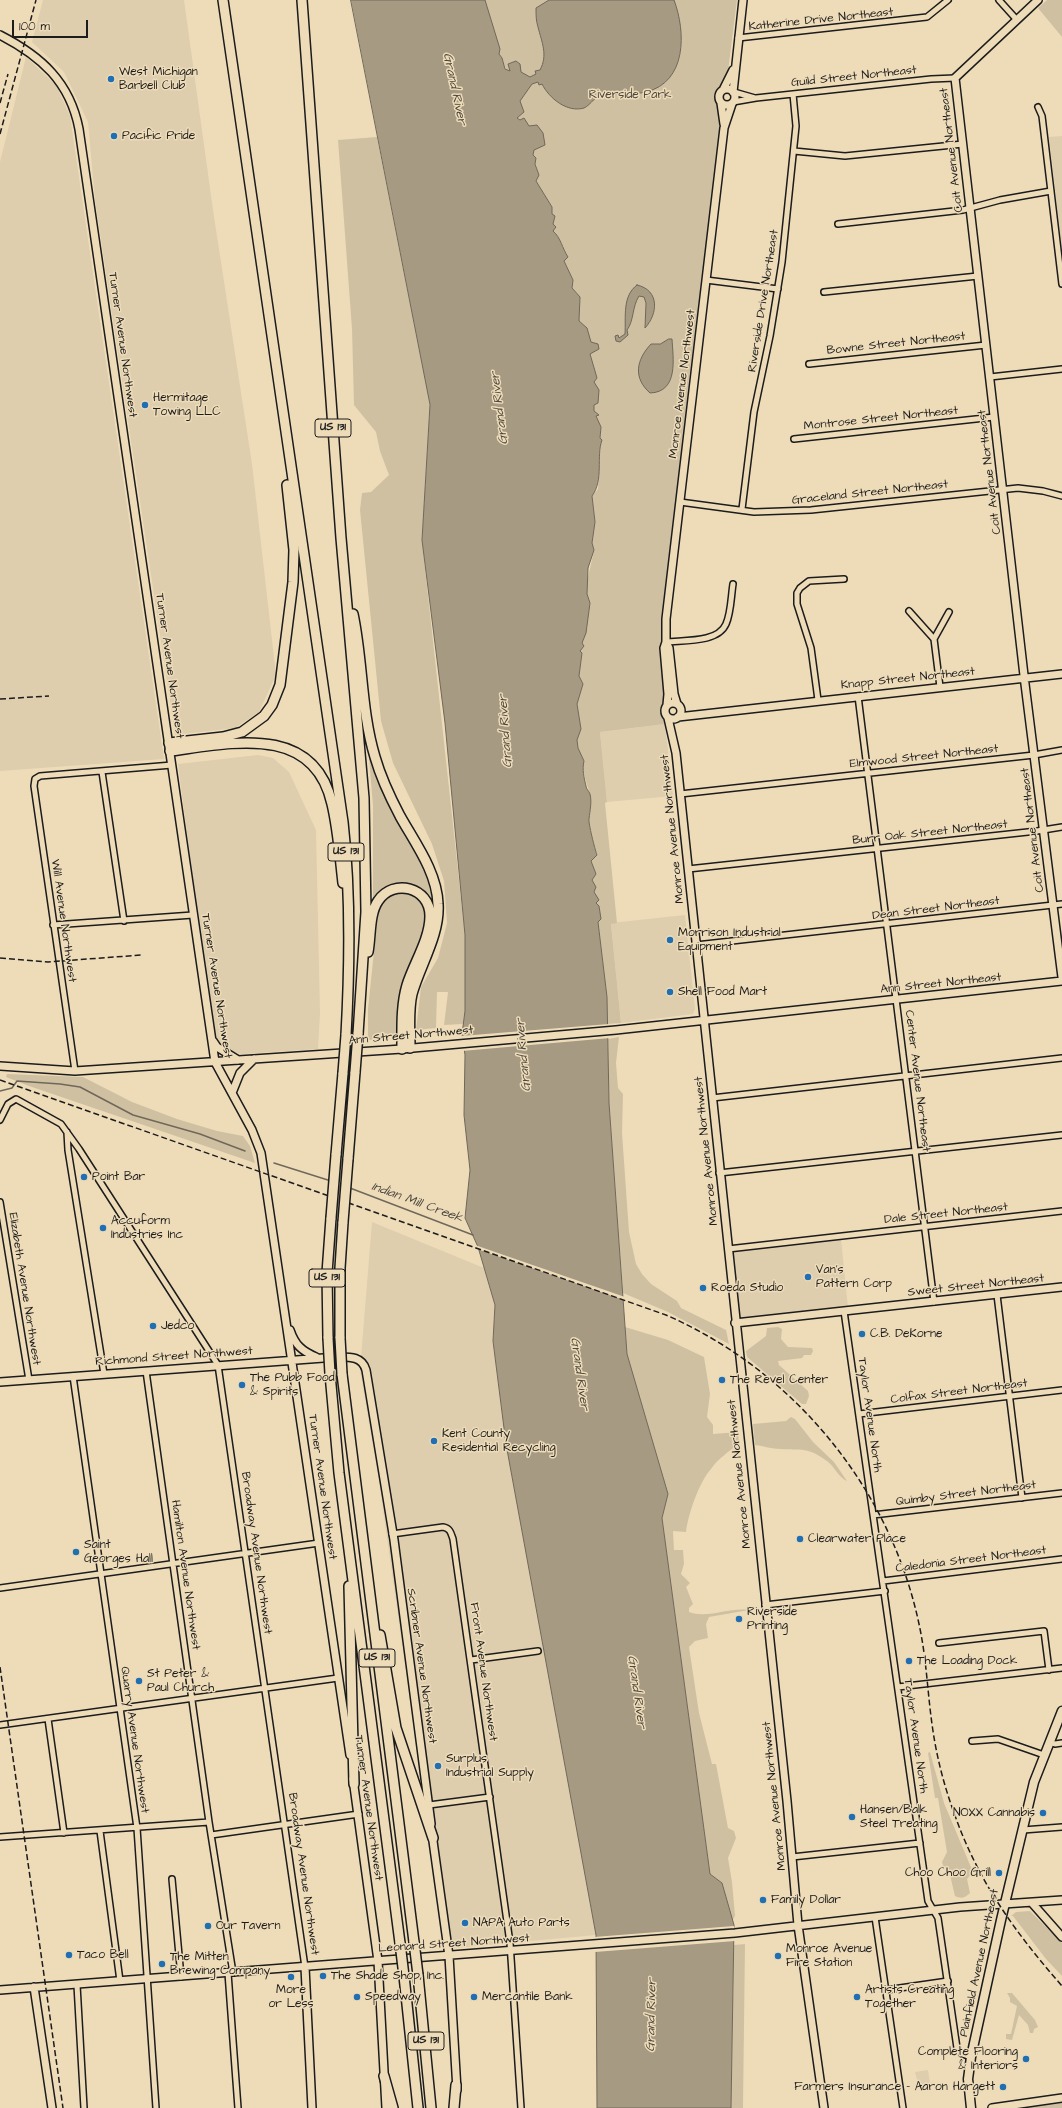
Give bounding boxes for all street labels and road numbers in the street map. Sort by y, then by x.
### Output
street label: Katherine Drive Northeast [748,5,894,35]
street label: Guild Street Northeast [791,63,917,91]
street label: Coit Avenue Northeast [937,87,967,213]
street label: Riverside Drive Northeast [746,229,782,373]
street label: Turner Avenue Northwest [105,271,139,419]
street label: Monroe Avenue Northwest [667,309,699,459]
street label: Bowne Street Northeast [826,330,966,358]
street label: Montrose Street Northeast [803,404,959,434]
street label: Coit Avenue Northeast [975,409,1005,535]
road number: US 131 [315,419,351,437]
street label: Graceland Street Northeast [791,478,949,508]
street label: Turner Avenue Northwest [152,592,186,740]
street label: Knapp Street Northeast [840,665,976,693]
street label: Elmwood Street Northeast [849,742,999,772]
street label: Monroe Avenue Northwest [658,754,688,904]
street label: Coit Avenue Northeast [1018,767,1048,893]
street label: Burr Oak Street Northeast [852,818,1008,848]
road number: US 131 [328,843,364,861]
street label: Will Avenue Northwest [47,858,79,984]
street label: Dean Street Northeast [872,894,1000,924]
street label: Turner Avenue Northwest [197,912,235,1060]
street label: Ann Street Northeast [880,970,1002,998]
street label: Center Avenue Northeast [901,1009,933,1153]
street label: Ann Street Northwest [348,1023,474,1049]
street label: Monroe Avenue Northwest [692,1076,722,1226]
street label: Dale Street Northeast [884,1200,1008,1228]
street label: Elizabeth Avenue Northwest [5,1212,43,1366]
road number: US 131 [309,1269,345,1287]
street label: Sweet Street Northeast [907,1272,1045,1300]
street label: Richmond Street Northwest [95,1344,253,1370]
street label: Taylor Avenue North [854,1357,884,1473]
street label: Colfax Street Northeast [890,1376,1028,1408]
street label: Monroe Avenue Northwest [725,1399,755,1549]
street label: Turner Avenue Northwest [305,1413,339,1561]
street label: Broadway Avenue Northwest [237,1471,275,1635]
street label: Quimby Street Northeast [895,1478,1037,1510]
street label: Hamilton Avenue Northwest [167,1499,203,1651]
street label: Caledonia Street Northeast [895,1544,1047,1576]
street label: Scribner Avenue Northwest [403,1587,439,1745]
street label: Front Avenue Northwest [466,1602,500,1742]
road number: US 131 [359,1649,395,1667]
street label: Quarry Avenue Northwest [117,1666,151,1814]
street label: Taylor Avenue North [900,1678,930,1794]
street label: Monroe Avenue Northwest [760,1721,790,1871]
street label: Turner Avenue Northwest [351,1734,385,1882]
street label: Broadway Avenue Northwest [284,1792,322,1956]
street label: Plainfield Avenue Northeast [957,1888,1003,2038]
street label: Leonard Street Northwest [378,1932,530,1956]
road number: US 131 [408,2032,444,2050]

